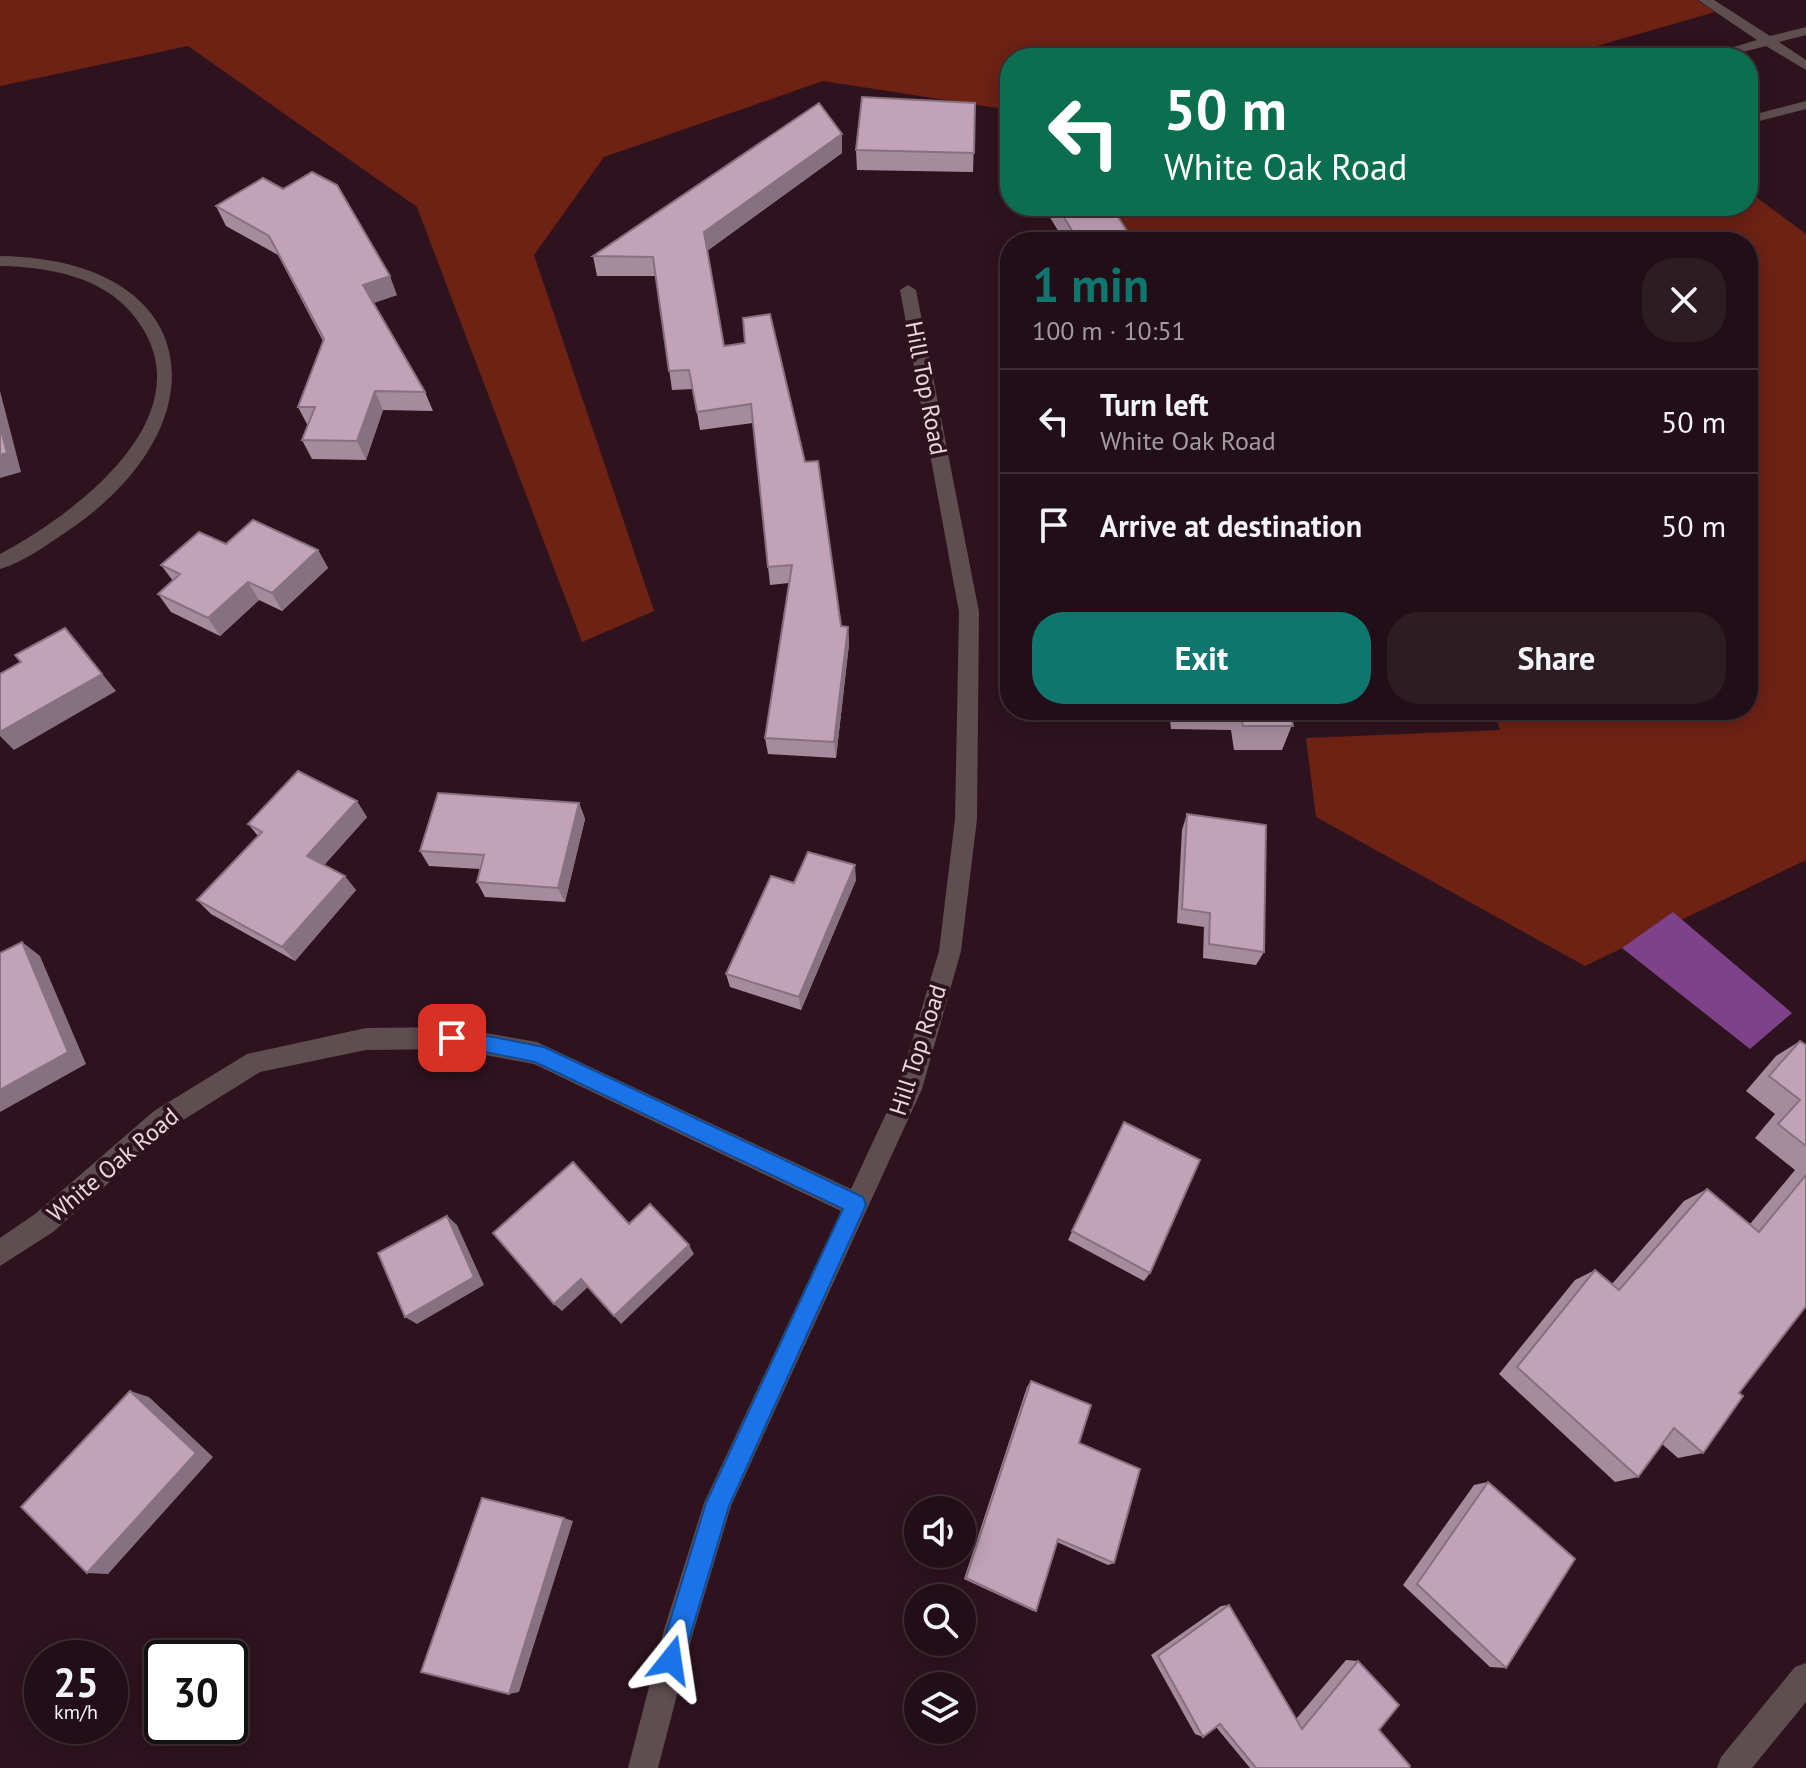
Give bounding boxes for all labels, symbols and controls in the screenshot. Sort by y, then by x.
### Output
text: 50 m [1164,73,1287,145]
icon: left [1032,80,1136,184]
text: White Oak Road [1164,143,1407,190]
text: 1 min [1032,253,1149,315]
button: close [1642,258,1726,342]
text: 100 m · 10:51 [1032,314,1186,347]
street label: Hill Top Road [898,318,955,457]
text: Turn left [1100,385,1208,424]
icon: left [1032,399,1076,443]
text: 50 m [1661,402,1726,441]
text: White Oak Road [1100,424,1276,457]
icon: arrive [1032,503,1076,547]
text: Arrive at destination [1100,506,1362,545]
text: 50 m [1661,506,1726,545]
button: Exit [1032,612,1371,704]
button: Share [1387,612,1726,704]
street label: Hill Top Road [882,981,953,1119]
pin [418,1004,486,1072]
icon: arrive [430,1016,474,1060]
street label: White Oak Road [41,1101,185,1229]
map controls [904,1496,976,1744]
button: sound [904,1496,976,1568]
button: search [904,1584,976,1656]
position arrow [629,1618,713,1702]
speed limit sign: 30 [144,1640,248,1744]
text: 25 [53,1656,99,1708]
button: layers [904,1672,976,1744]
text: km/h [54,1699,98,1725]

